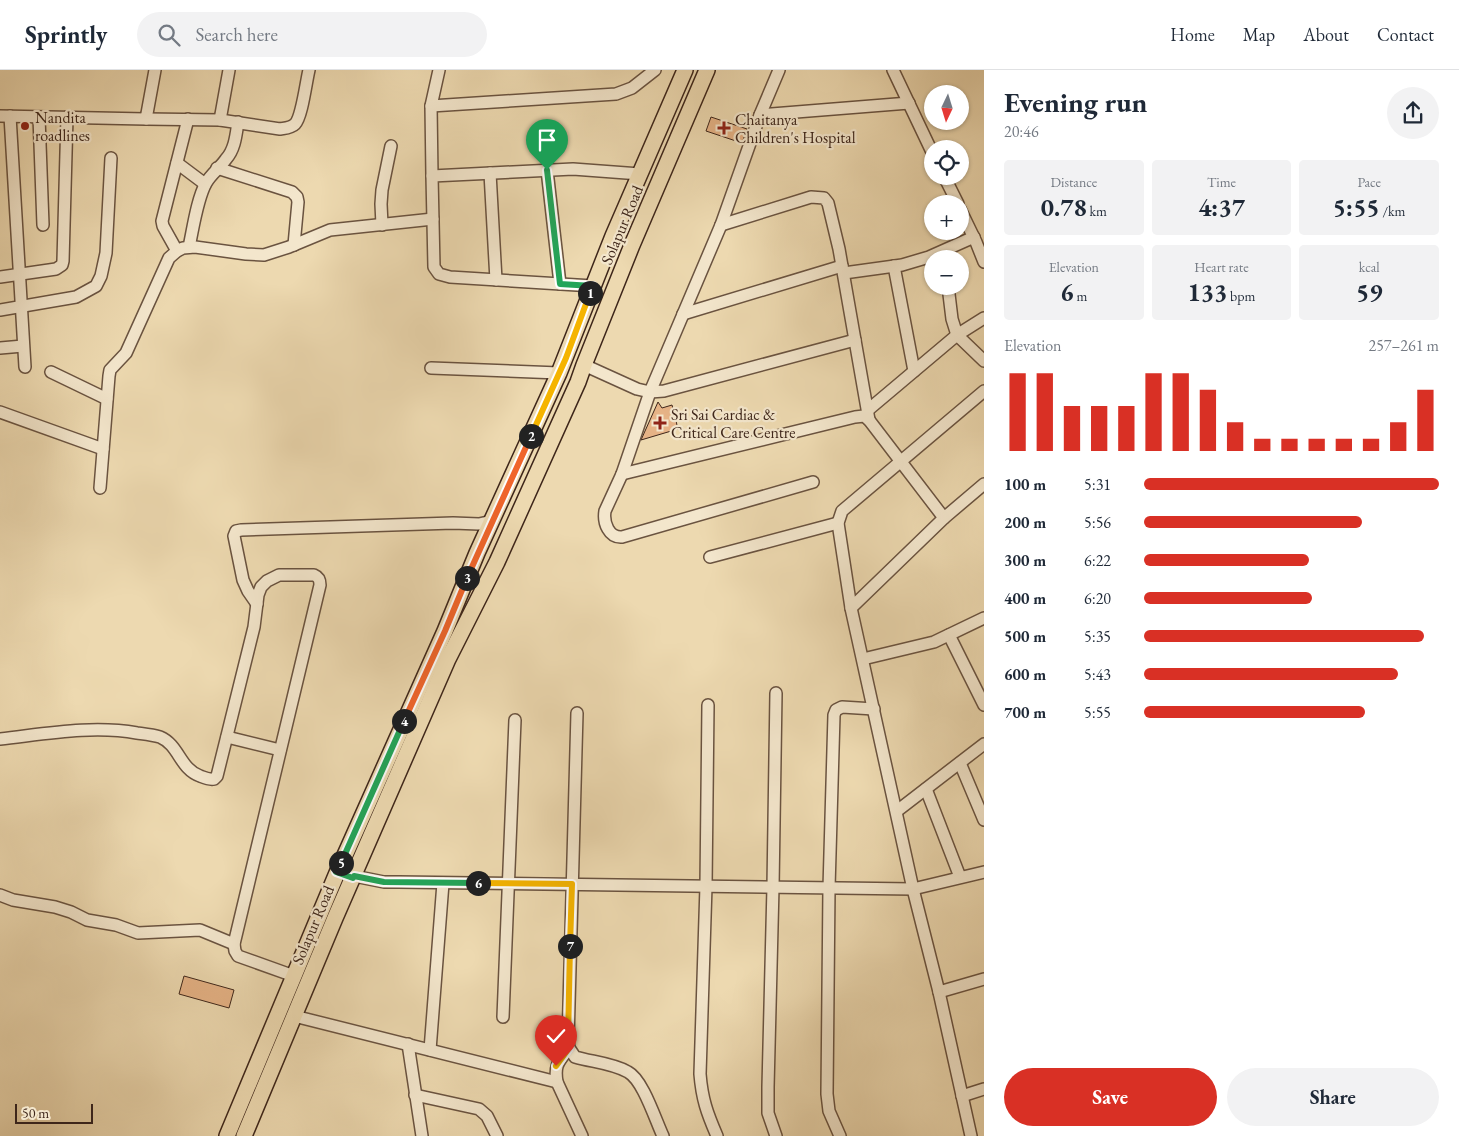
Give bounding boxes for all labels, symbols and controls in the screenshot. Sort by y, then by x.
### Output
search box [137,12,487,57]
text: Sprintly [25,19,107,50]
icon: search [155,21,183,49]
text: Search here [195,22,278,47]
text: Home [1170,23,1215,46]
text: Map [1243,23,1275,46]
text: About [1303,23,1349,46]
text: Contact [1377,23,1434,46]
text: Evening run [1004,84,1147,120]
north arrow [924,85,969,130]
map controls [924,85,969,295]
button: share [1387,87,1439,139]
place label: Nandita roadlines [35,107,90,146]
place label: Chaitanya Children's Hospital [735,109,856,148]
pin [526,119,568,170]
marker: Nandita roadlines [19,120,31,132]
marker: Chaitanya Children's Hospital [717,121,731,135]
text: 20:46 [1004,121,1039,142]
icon: arrive [533,126,561,154]
button: locate [924,140,969,185]
text: Distance [1050,173,1097,191]
text: Time [1207,173,1236,191]
text: Pace [1357,173,1381,191]
street label: Solapur Road [596,181,648,268]
text: 0.78 [1041,191,1087,223]
text: 4:37 [1198,191,1245,223]
text: 5:55 [1333,191,1380,223]
button: + [924,195,969,240]
text: km [1087,202,1107,220]
text: /km [1380,202,1405,220]
button: − [924,250,969,295]
text: Elevation [1049,258,1099,276]
text: Heart rate [1194,258,1249,276]
text: kcal [1359,258,1380,276]
text: 6 [1060,276,1074,308]
text: 133 [1188,276,1227,308]
text: 59 [1356,276,1382,308]
pin: 1 [578,280,602,306]
text: 1 [587,284,594,302]
text: m [1074,287,1087,305]
text: bpm [1227,287,1255,305]
text: Elevation [1004,335,1062,356]
text: 257–261 m [1368,335,1439,356]
place label: Sri Sai Cardiac & Critical Care Centre [671,404,795,443]
marker: Sri Sai Cardiac & Critical Care Centre [653,416,667,430]
pin: 2 [518,424,544,448]
text: 2 [528,427,535,445]
text: 100 m [1004,474,1046,495]
text: 5:31 [1084,474,1111,495]
text: 200 m [1004,512,1046,533]
text: 5:56 [1084,512,1111,533]
text: 300 m [1004,550,1046,571]
text: 6:22 [1084,550,1111,571]
pin: 3 [454,566,480,590]
text: 3 [464,569,471,587]
text: 400 m [1004,588,1046,609]
text: 6:20 [1084,588,1111,609]
text: 500 m [1004,626,1046,647]
text: 5:35 [1084,626,1111,647]
text: 600 m [1004,664,1046,685]
text: 5:43 [1084,664,1111,685]
text: 700 m [1004,702,1046,723]
text: 5:55 [1084,702,1111,723]
pin: 4 [392,708,416,734]
text: 4 [401,712,408,730]
pin: 5 [328,850,354,876]
text: 5 [338,854,345,872]
pin: 6 [466,870,490,896]
text: 6 [475,874,482,892]
street label: Solapur Road [287,881,339,968]
pin: 7 [558,934,582,958]
text: 7 [567,937,574,955]
pin [535,1015,577,1066]
icon: check [542,1022,570,1050]
button: Save [1004,1068,1217,1126]
button: Share [1227,1068,1439,1126]
scale bar [15,1101,92,1124]
text: 50 m [22,1104,49,1122]

